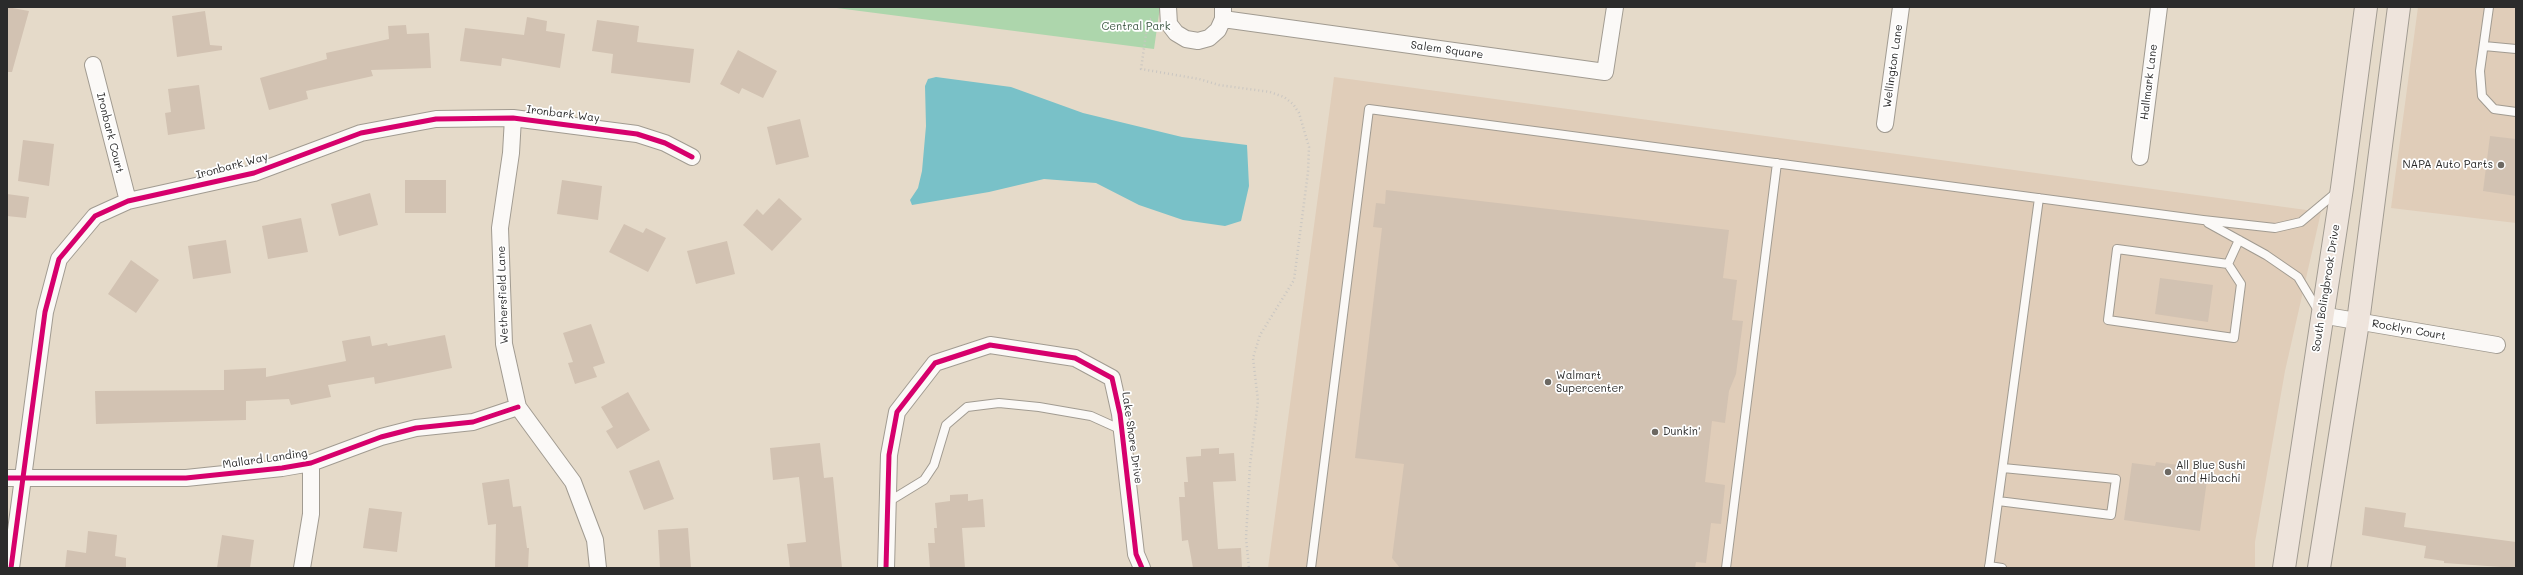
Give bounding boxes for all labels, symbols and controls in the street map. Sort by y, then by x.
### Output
park label: Central Park [1101,20,1171,34]
street label: Wellington Lane [1881,23,1905,109]
street label: Salem Square [1410,38,1484,62]
street label: Hallmark Lane [2138,43,2160,121]
street label: Ironbark Court [94,91,126,175]
street label: Ironbark Way [525,103,601,125]
street label: Ironbark Way [195,150,269,182]
place label: NAPA Auto Parts [2403,158,2493,172]
marker: NAPA Auto Parts [2496,160,2506,170]
street label: South Bolingbrook Drive [2309,223,2343,353]
street label: Wethersfield Lane [495,246,511,344]
street label: Rocklyn Court [2371,317,2447,343]
place label: Walmart Supercenter [1556,369,1624,395]
marker: Walmart Supercenter [1543,377,1553,387]
street label: Lake Shore Drive [1119,391,1145,485]
place label: Dunkin' [1663,425,1700,439]
marker: Dunkin' [1650,427,1660,437]
street label: Mallard Landing [222,447,308,471]
place label: All Blue Sushi and Hibachi [2176,459,2246,485]
marker: All Blue Sushi and Hibachi [2163,467,2173,477]

